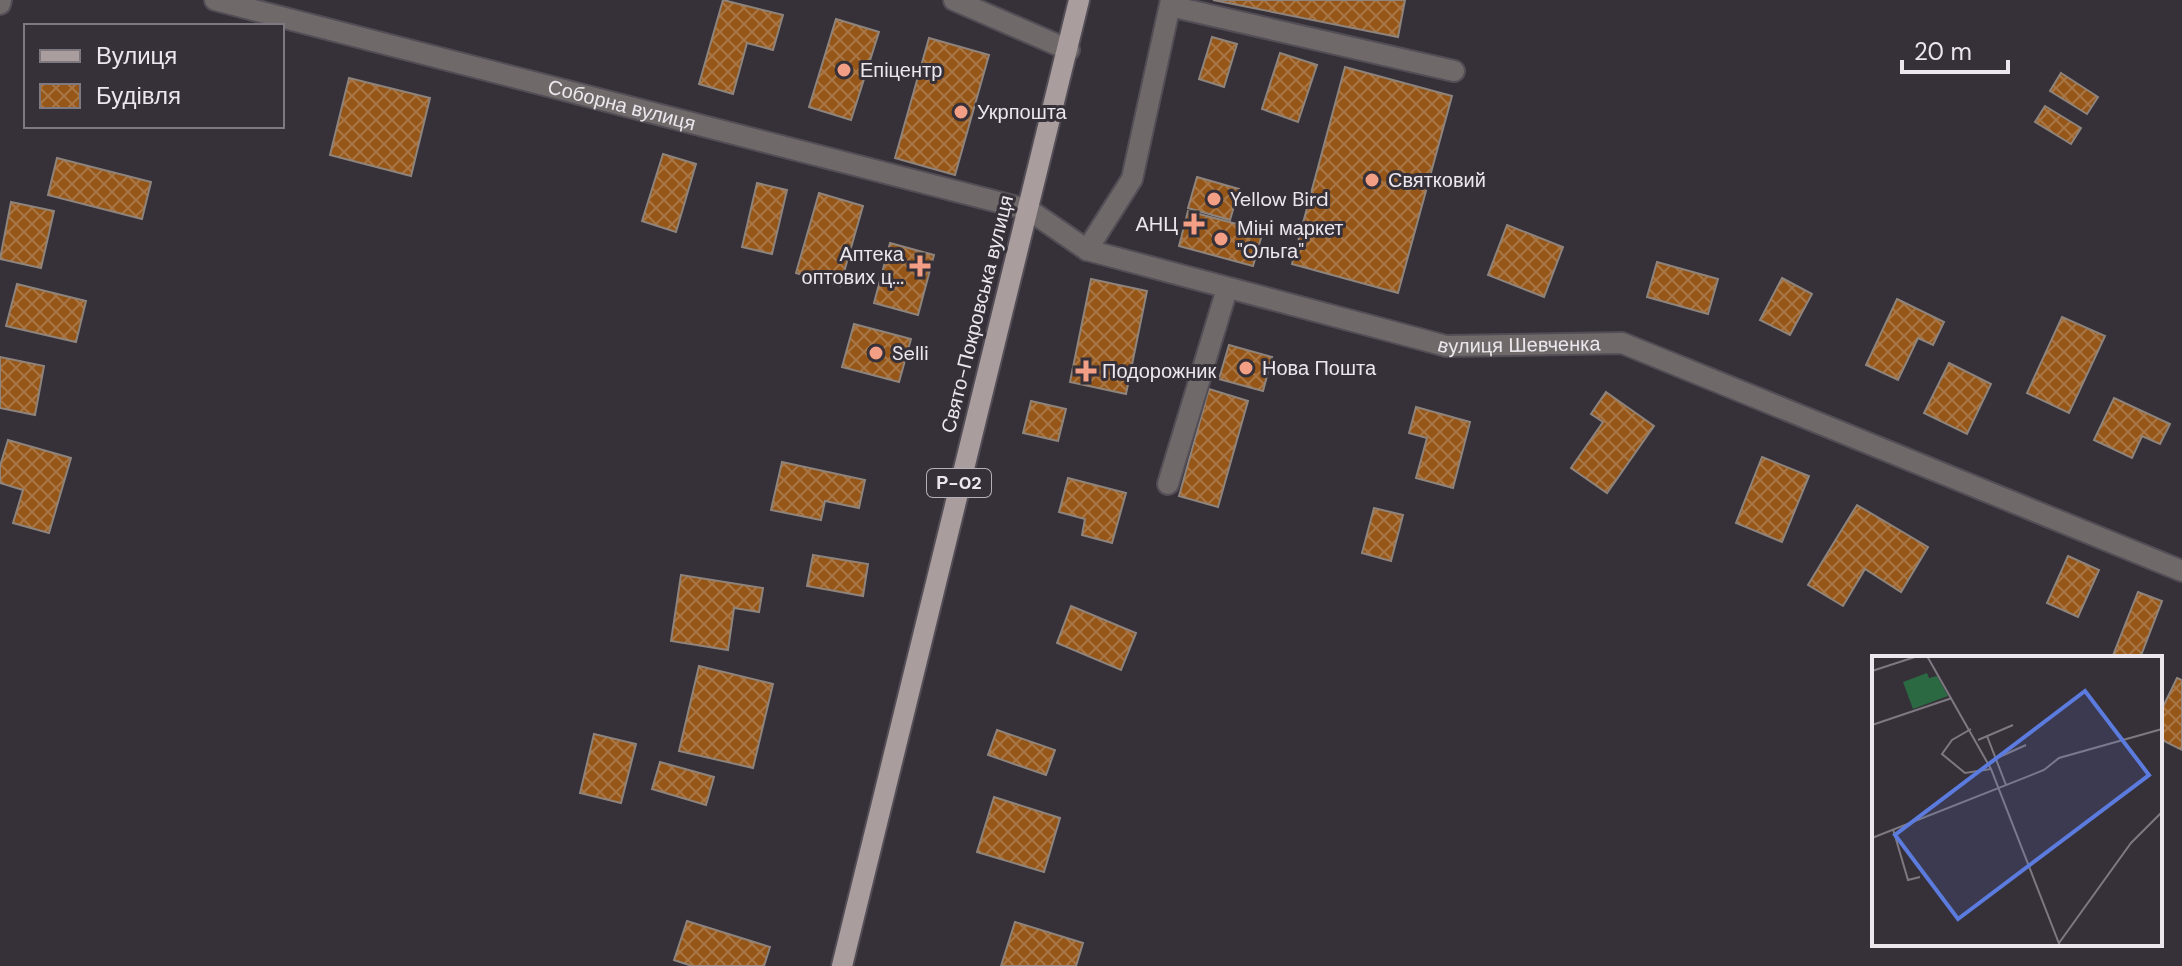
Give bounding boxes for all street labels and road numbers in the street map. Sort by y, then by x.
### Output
street label: Соборна вулиця [545,73,698,136]
street label: Свято-Покровська вулиця [935,192,1019,436]
street label: вулиця Шевченка [1435,330,1602,359]
road number: Р-02 [927,469,991,497]

